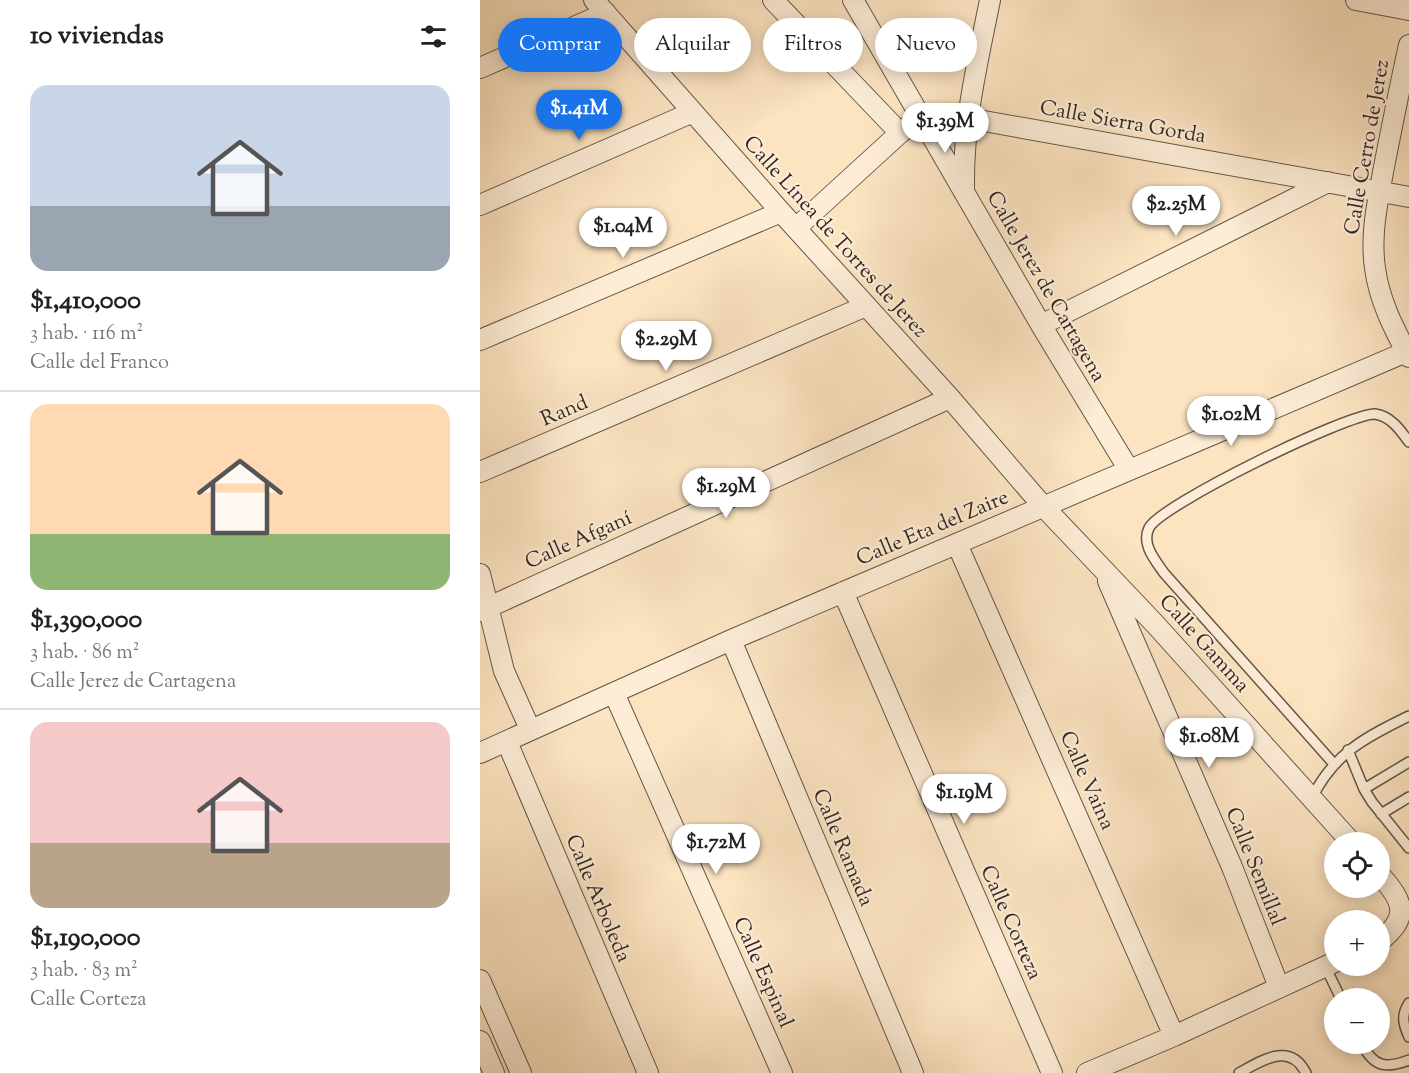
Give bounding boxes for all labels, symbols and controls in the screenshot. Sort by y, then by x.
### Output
text: 10 viviendas [30,18,164,55]
chip: Comprar [498,18,622,72]
chip: Alquilar [634,18,751,72]
chip: Filtros [763,18,863,72]
chip: Nuevo [875,18,977,72]
icon: filters [417,20,450,53]
street label: Calle Cerro de Jerez [1338,57,1398,237]
pin: $1.41M [530,90,628,141]
street label: Calle Sierra Gorda [1037,94,1208,152]
text: $1.41M [550,95,608,124]
pin: $1.39M [896,103,994,154]
text: $1.39M [916,108,974,137]
icon: home [186,124,294,232]
street label: Calle Línea de Torres de Jerez [735,130,934,345]
street label: Calle Jerez de Cartagena [978,186,1113,388]
pin: $2.25M [1127,186,1225,237]
text: $2.25M [1146,191,1206,220]
pin: $1.04M [574,208,672,259]
text: $1.04M [593,213,653,242]
text: $1,410,000 [30,283,141,320]
text: 3 hab. · 116 m² [30,320,143,349]
pin: $2.29M [617,321,715,372]
text: $2.29M [635,326,697,355]
text: Calle del Franco [30,349,169,378]
street label: Rand [536,388,593,435]
pin: $1.02M [1182,396,1280,447]
text: $1.02M [1201,401,1261,430]
icon: home [186,443,294,551]
pin: $1.29M [677,468,775,519]
text: $1.29M [696,473,756,502]
street label: Calle Eta del Zaire [852,483,1014,574]
street label: Calle Afganí [521,504,637,578]
street label: Calle Gamma [1151,588,1256,700]
text: $1,390,000 [30,602,142,639]
text: 3 hab. · 86 m² [30,639,140,668]
text: Calle Jerez de Cartagena [30,668,236,697]
pin: $1.08M [1160,718,1258,769]
text: $1.08M [1179,723,1239,752]
street label: Calle Vaina [1051,727,1121,835]
icon: home [186,761,294,869]
pin: $1.19M [915,774,1013,825]
text: $1.19M [935,779,993,808]
street label: Calle Ramada [804,784,881,912]
street label: Calle Semillal [1217,803,1292,930]
pin: $1.72M [667,824,765,875]
text: $1.72M [686,829,746,858]
street label: Calle Arboleda [557,830,638,968]
map controls [1324,832,1390,1054]
button: locate [1324,832,1390,898]
street label: Calle Corteza [972,861,1049,985]
button: + [1324,910,1390,976]
street label: Calle Espinal [724,913,800,1033]
text: $1,190,000 [30,920,140,957]
text: 3 hab. · 83 m² [30,957,138,986]
text: Calle Corteza [30,986,147,1015]
button: − [1324,988,1390,1054]

